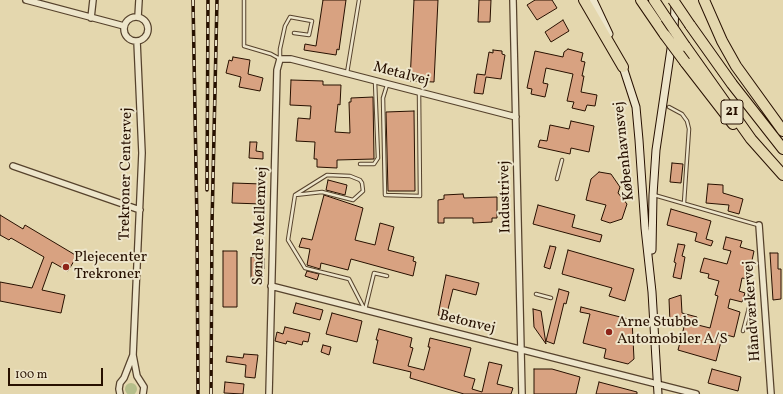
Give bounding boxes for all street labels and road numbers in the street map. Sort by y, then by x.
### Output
street label: Metalvej [371,59,431,91]
street label: Københavnsvej [611,100,639,202]
road number: 21 [721,100,743,124]
street label: Trekroner Centervej [117,107,137,241]
street label: Industrivej [496,160,516,234]
street label: Søndre Mellemvej [250,166,272,286]
street label: Håndværkervej [740,260,766,362]
street label: Betonvej [437,307,497,339]

